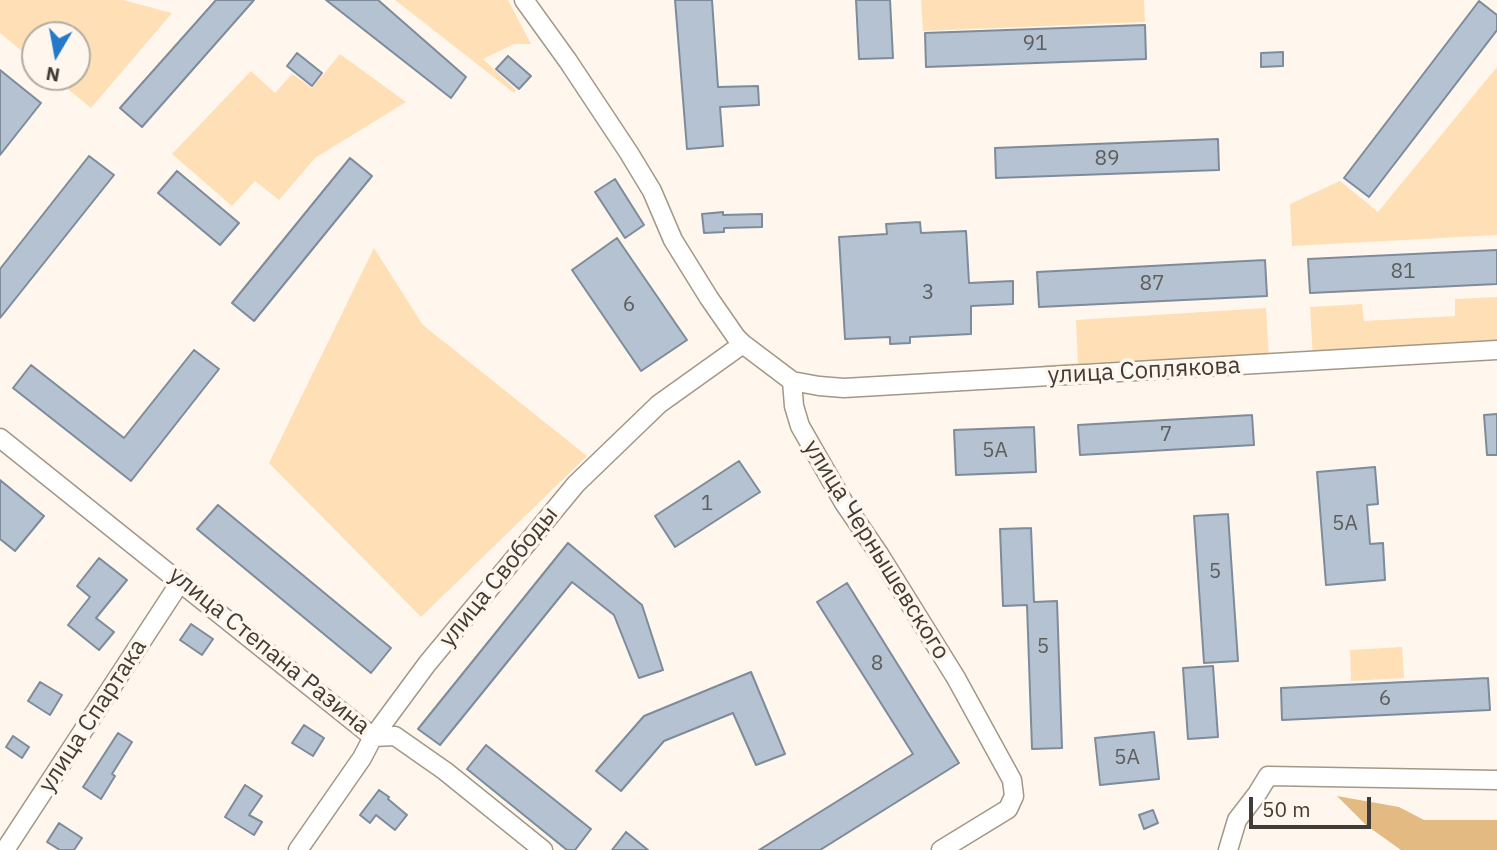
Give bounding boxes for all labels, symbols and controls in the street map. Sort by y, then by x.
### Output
north arrow [21,21,91,91]
house number: 91 [1022,31,1048,57]
text: N [44,62,62,88]
house number: 89 [1094,146,1120,172]
house number: 81 [1390,259,1416,285]
house number: 87 [1139,271,1165,297]
house number: 3 [922,280,934,306]
house number: 6 [623,292,635,318]
street label: улица Соплякова [1047,352,1241,390]
house number: 7 [1160,422,1172,448]
street label: улица Чернышевского [797,435,955,665]
house number: 5А [982,438,1008,464]
house number: 1 [701,491,713,517]
street label: улица Свободы [433,501,565,653]
house number: 5А [1332,511,1358,537]
house number: 5 [1209,559,1221,585]
street label: улица Степана Разина [163,561,375,741]
street label: улица Спартака [33,634,153,798]
house number: 5 [1037,634,1049,660]
house number: 8 [871,651,883,677]
house number: 6 [1379,686,1391,712]
house number: 5А [1114,745,1140,771]
scale bar [1252,784,1374,828]
text: 50 m [1262,795,1311,823]

